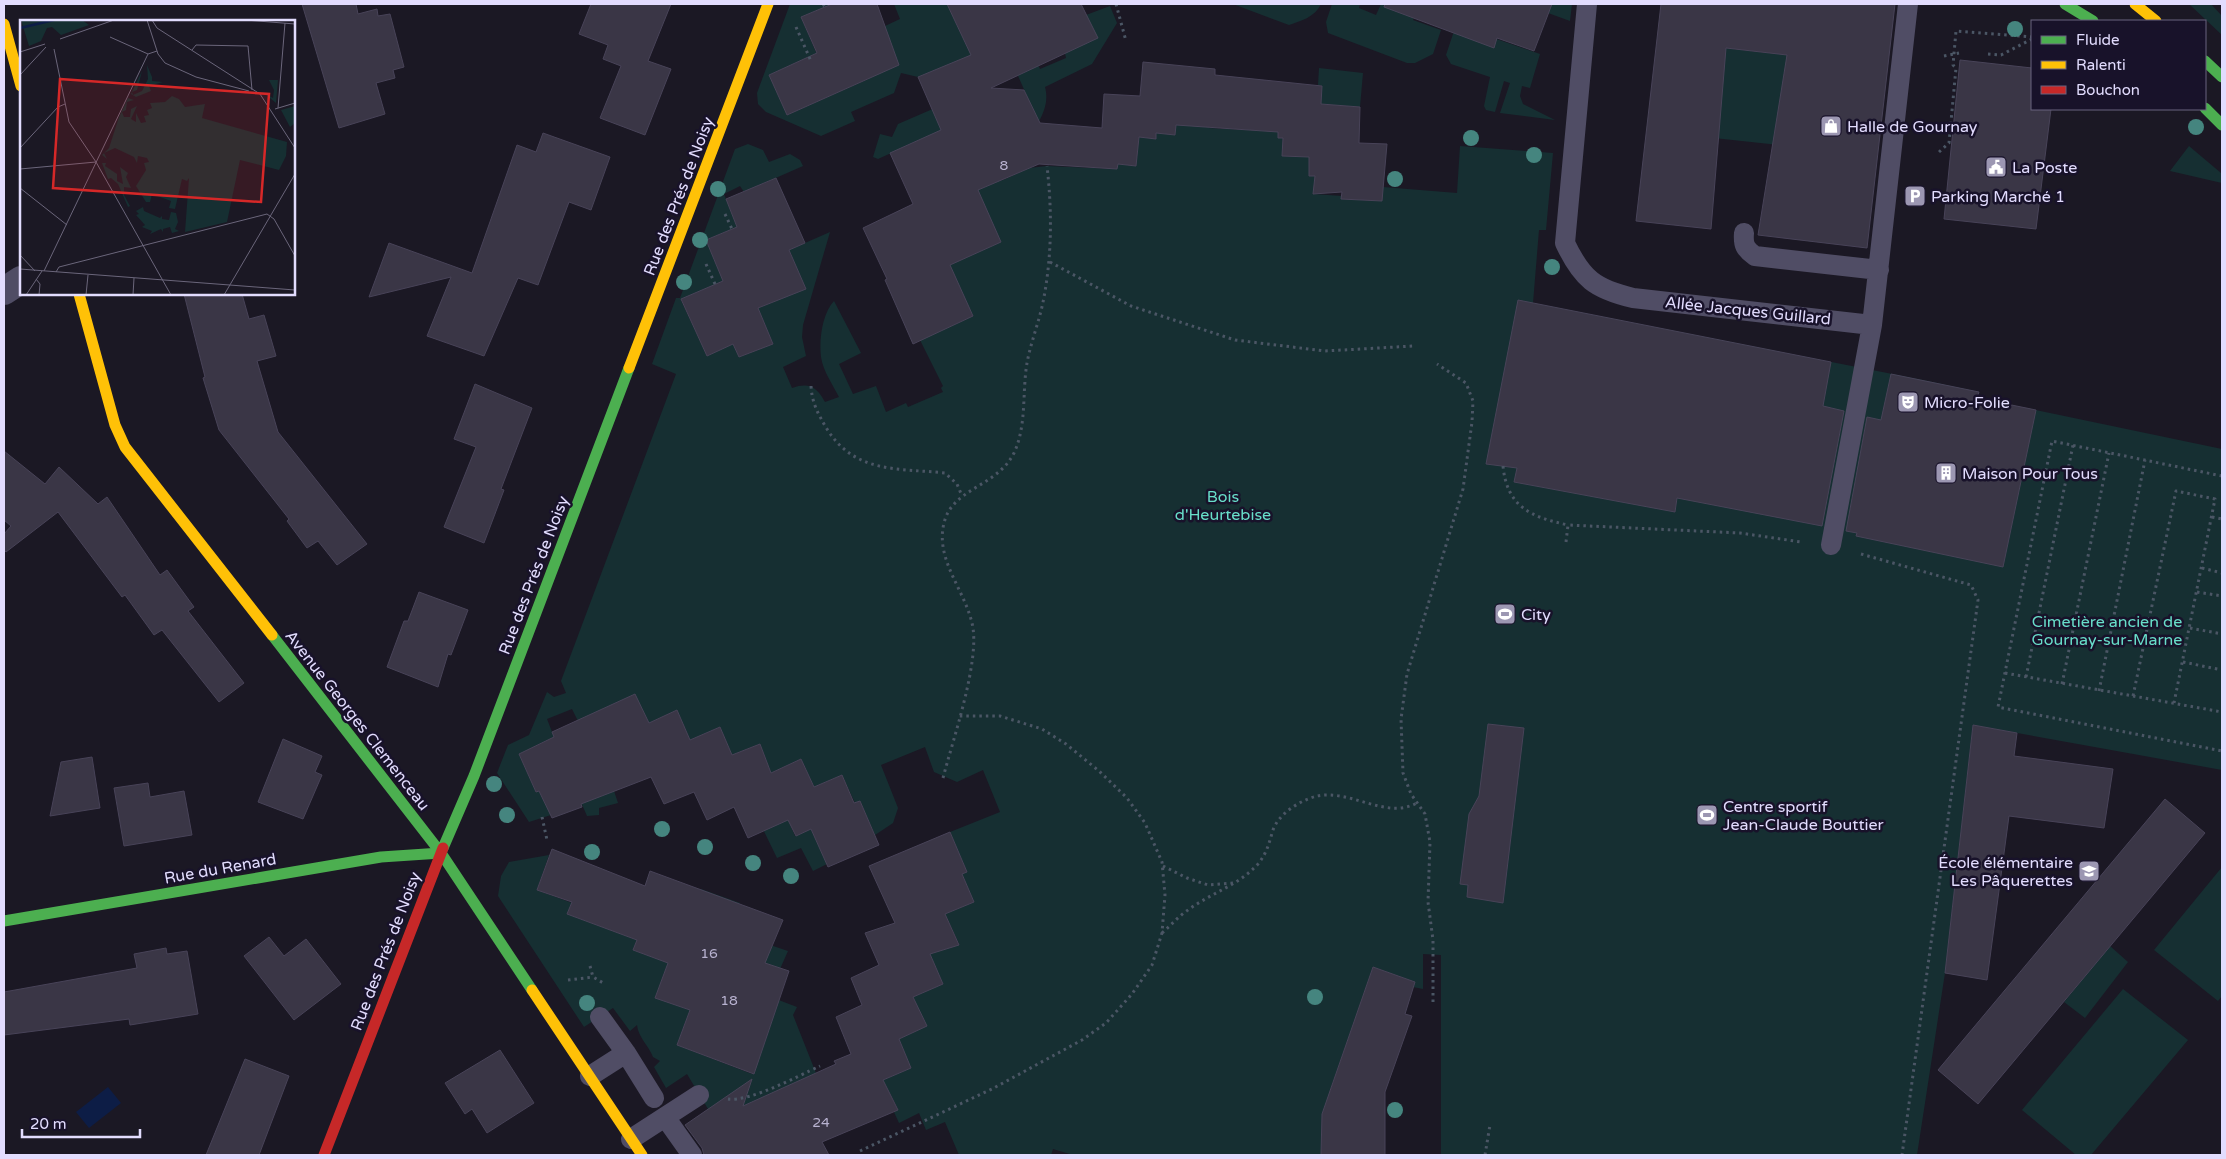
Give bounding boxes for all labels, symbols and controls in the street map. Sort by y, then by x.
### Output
inset map [20,20,295,295]
legend [2031,20,2206,110]
text: Fluide [2076,31,2120,49]
text: Ralenti [2076,56,2126,74]
text: Bouchon [2076,81,2140,99]
street label: Rue des Prés de Noisy [639,114,719,279]
shop icon: Halle de Gournay [1819,114,1843,138]
place label: Halle de Gournay [1847,117,1978,137]
public building icon: La Poste [1984,155,2008,179]
house number: 8 [1000,157,1009,174]
place label: La Poste [2012,158,2077,178]
parking icon: Parking Marché 1 [1903,184,1927,208]
place label: Parking Marché 1 [1931,187,2065,207]
street label: Allée Jacques Guillard [1664,292,1832,330]
theatre icon: Micro-Folie [1896,390,1920,414]
place label: Micro-Folie [1924,393,2010,413]
building icon: Maison Pour Tous [1934,461,1958,485]
place label: Maison Pour Tous [1962,464,2098,484]
park label: Bois d'Heurtebise [1175,487,1271,525]
street label: Rue des Prés de Noisy [494,493,574,658]
sports icon: City [1493,602,1517,626]
place label: City [1521,605,1551,625]
park label: Cimetière ancien de Gournay-sur-Marne [2032,612,2182,650]
street label: Avenue Georges Clemenceau [281,627,434,815]
place label: Centre sportif Jean-Claude Bouttier [1723,797,1885,835]
sports icon: Centre sportif Jean-Claude Bouttier [1695,803,1719,827]
street label: Rue du Renard [163,849,278,889]
place label: École élémentaire Les Pâquerettes [1938,853,2073,891]
school or university icon: École élémentaire Les Pâquerettes [2077,859,2101,883]
street label: Rue des Prés de Noisy [346,869,426,1034]
house number: 16 [700,945,718,962]
house number: 18 [720,992,738,1009]
scale bar [22,1106,140,1138]
house number: 24 [812,1114,830,1131]
text: 20 m [30,1115,67,1133]

